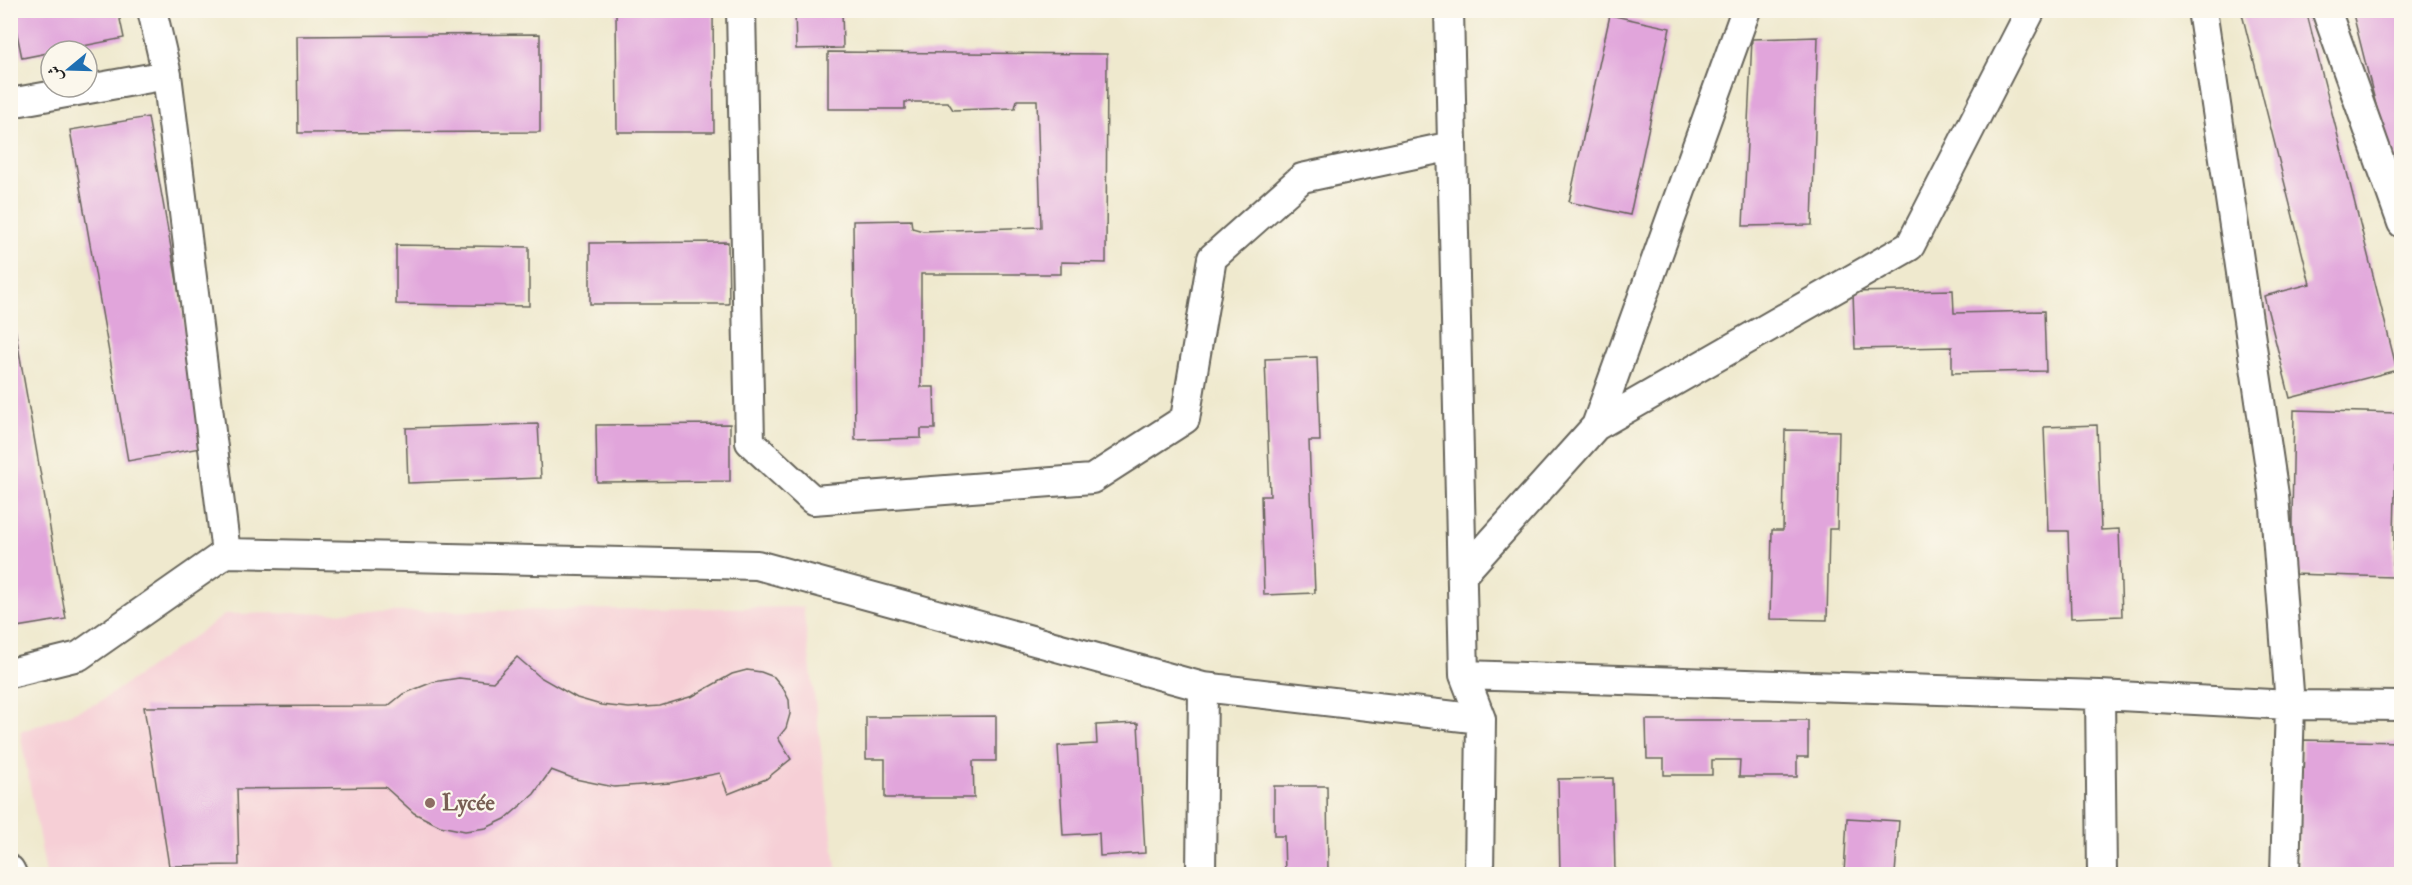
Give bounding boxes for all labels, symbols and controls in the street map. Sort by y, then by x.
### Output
north arrow [39,39,99,99]
text: ش [44,63,68,84]
place label: Lycée [442,789,495,818]
marker: Lycée [423,796,437,810]

